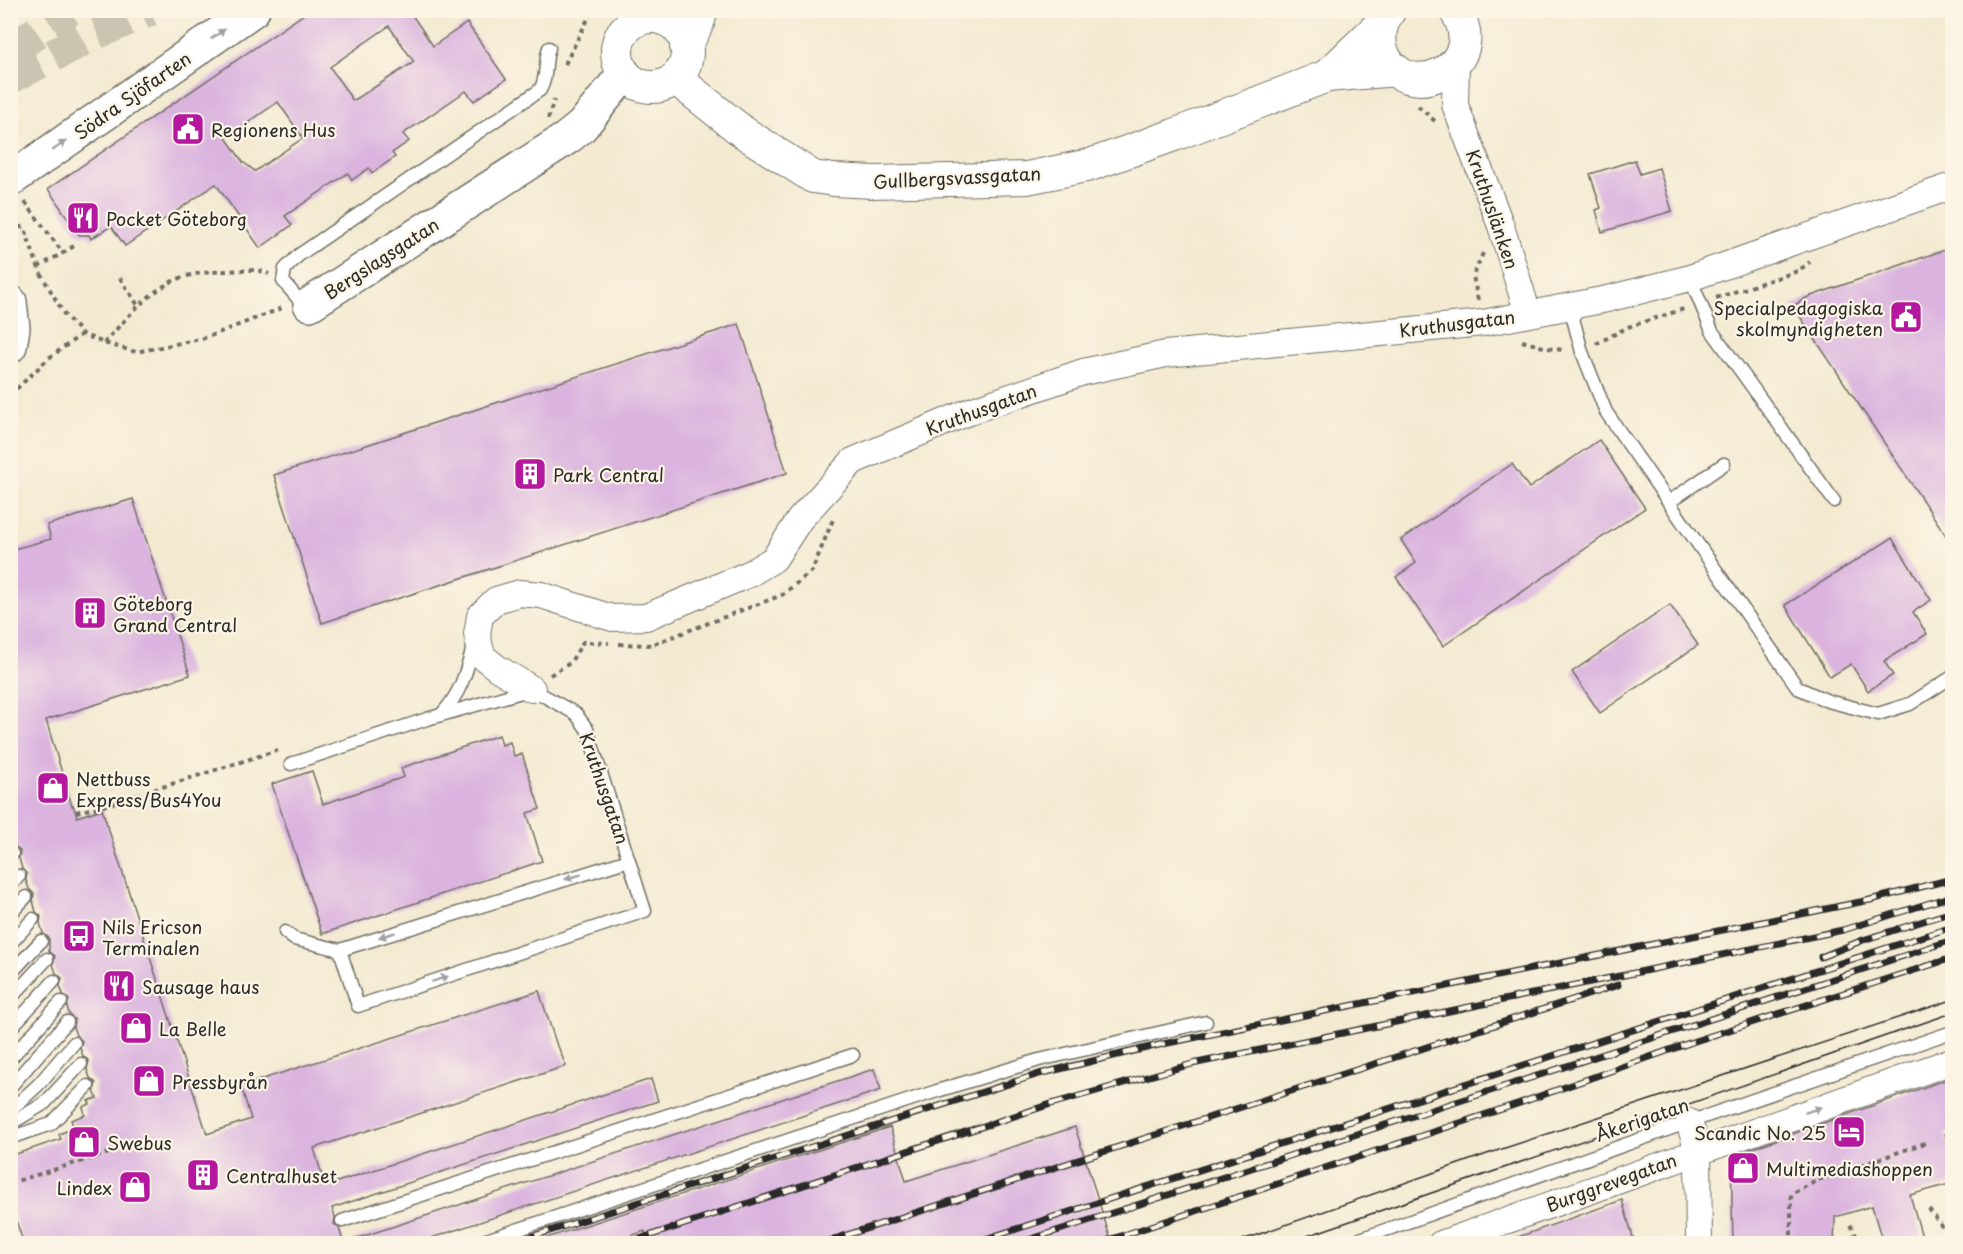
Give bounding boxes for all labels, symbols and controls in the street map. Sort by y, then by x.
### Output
one-way arrow [210,28,226,40]
street label: Södra Sjöfarten [68,44,196,146]
public building icon: Regionens Hus [170,111,206,147]
place label: Regionens Hus [211,116,336,143]
one-way arrow [50,140,66,152]
street label: Kruthuslänken [1460,146,1526,272]
street label: Gullbergsvassgatan [873,159,1041,195]
restaurant icon: Pocket Göteborg [65,200,101,236]
place label: Pocket Göteborg [106,205,247,232]
street label: Bergslagsgatan [318,211,444,305]
place label: Specialpedagogiska skolmyndigheten [1714,294,1884,342]
public building icon: Specialpedagogiska skolmyndigheten [1888,299,1924,335]
street label: Kruthusgatan [1398,303,1516,343]
street label: Kruthusgatan [922,376,1040,442]
building icon: Park Central [512,456,548,492]
place label: Park Central [553,461,664,488]
place label: Göteborg Grand Central [113,590,237,638]
building icon: Göteborg Grand Central [72,595,108,631]
street label: Kruthusgatan [573,729,637,847]
place label: Nettbuss Express/Bus4You [76,765,221,813]
shop icon: Nettbuss Express/Bus4You [35,770,71,806]
one-way arrow [564,873,582,882]
place label: Nils Ericson Terminalen [102,913,202,961]
bus stop icon: Nils Ericson Terminalen [61,918,97,954]
one-way arrow [378,931,396,940]
restaurant icon: Sausage haus [101,968,137,1004]
place label: Sausage haus [142,973,259,1000]
one-way arrow [431,974,449,984]
shop icon: La Belle [118,1010,154,1046]
place label: La Belle [159,1015,227,1042]
shop icon: Pressbyrån [131,1063,167,1099]
place label: Pressbyrån [172,1068,268,1095]
street label: Åkerigatan [1592,1090,1692,1148]
one-way arrow [1804,1104,1822,1114]
hotel icon: Scandic No. 25 [1831,1114,1867,1150]
place label: Scandic No. 25 [1694,1119,1826,1146]
shop icon: Swebus [66,1124,102,1160]
place label: Swebus [107,1129,172,1156]
street label: Burggrevegatan [1542,1146,1680,1218]
shop icon: Multimediashoppen [1725,1150,1761,1186]
place label: Multimediashoppen [1766,1155,1933,1182]
building icon: Centralhuset [185,1157,221,1193]
place label: Centralhuset [226,1162,338,1189]
shop icon: Lindex [117,1169,153,1205]
place label: Lindex [57,1174,112,1201]

